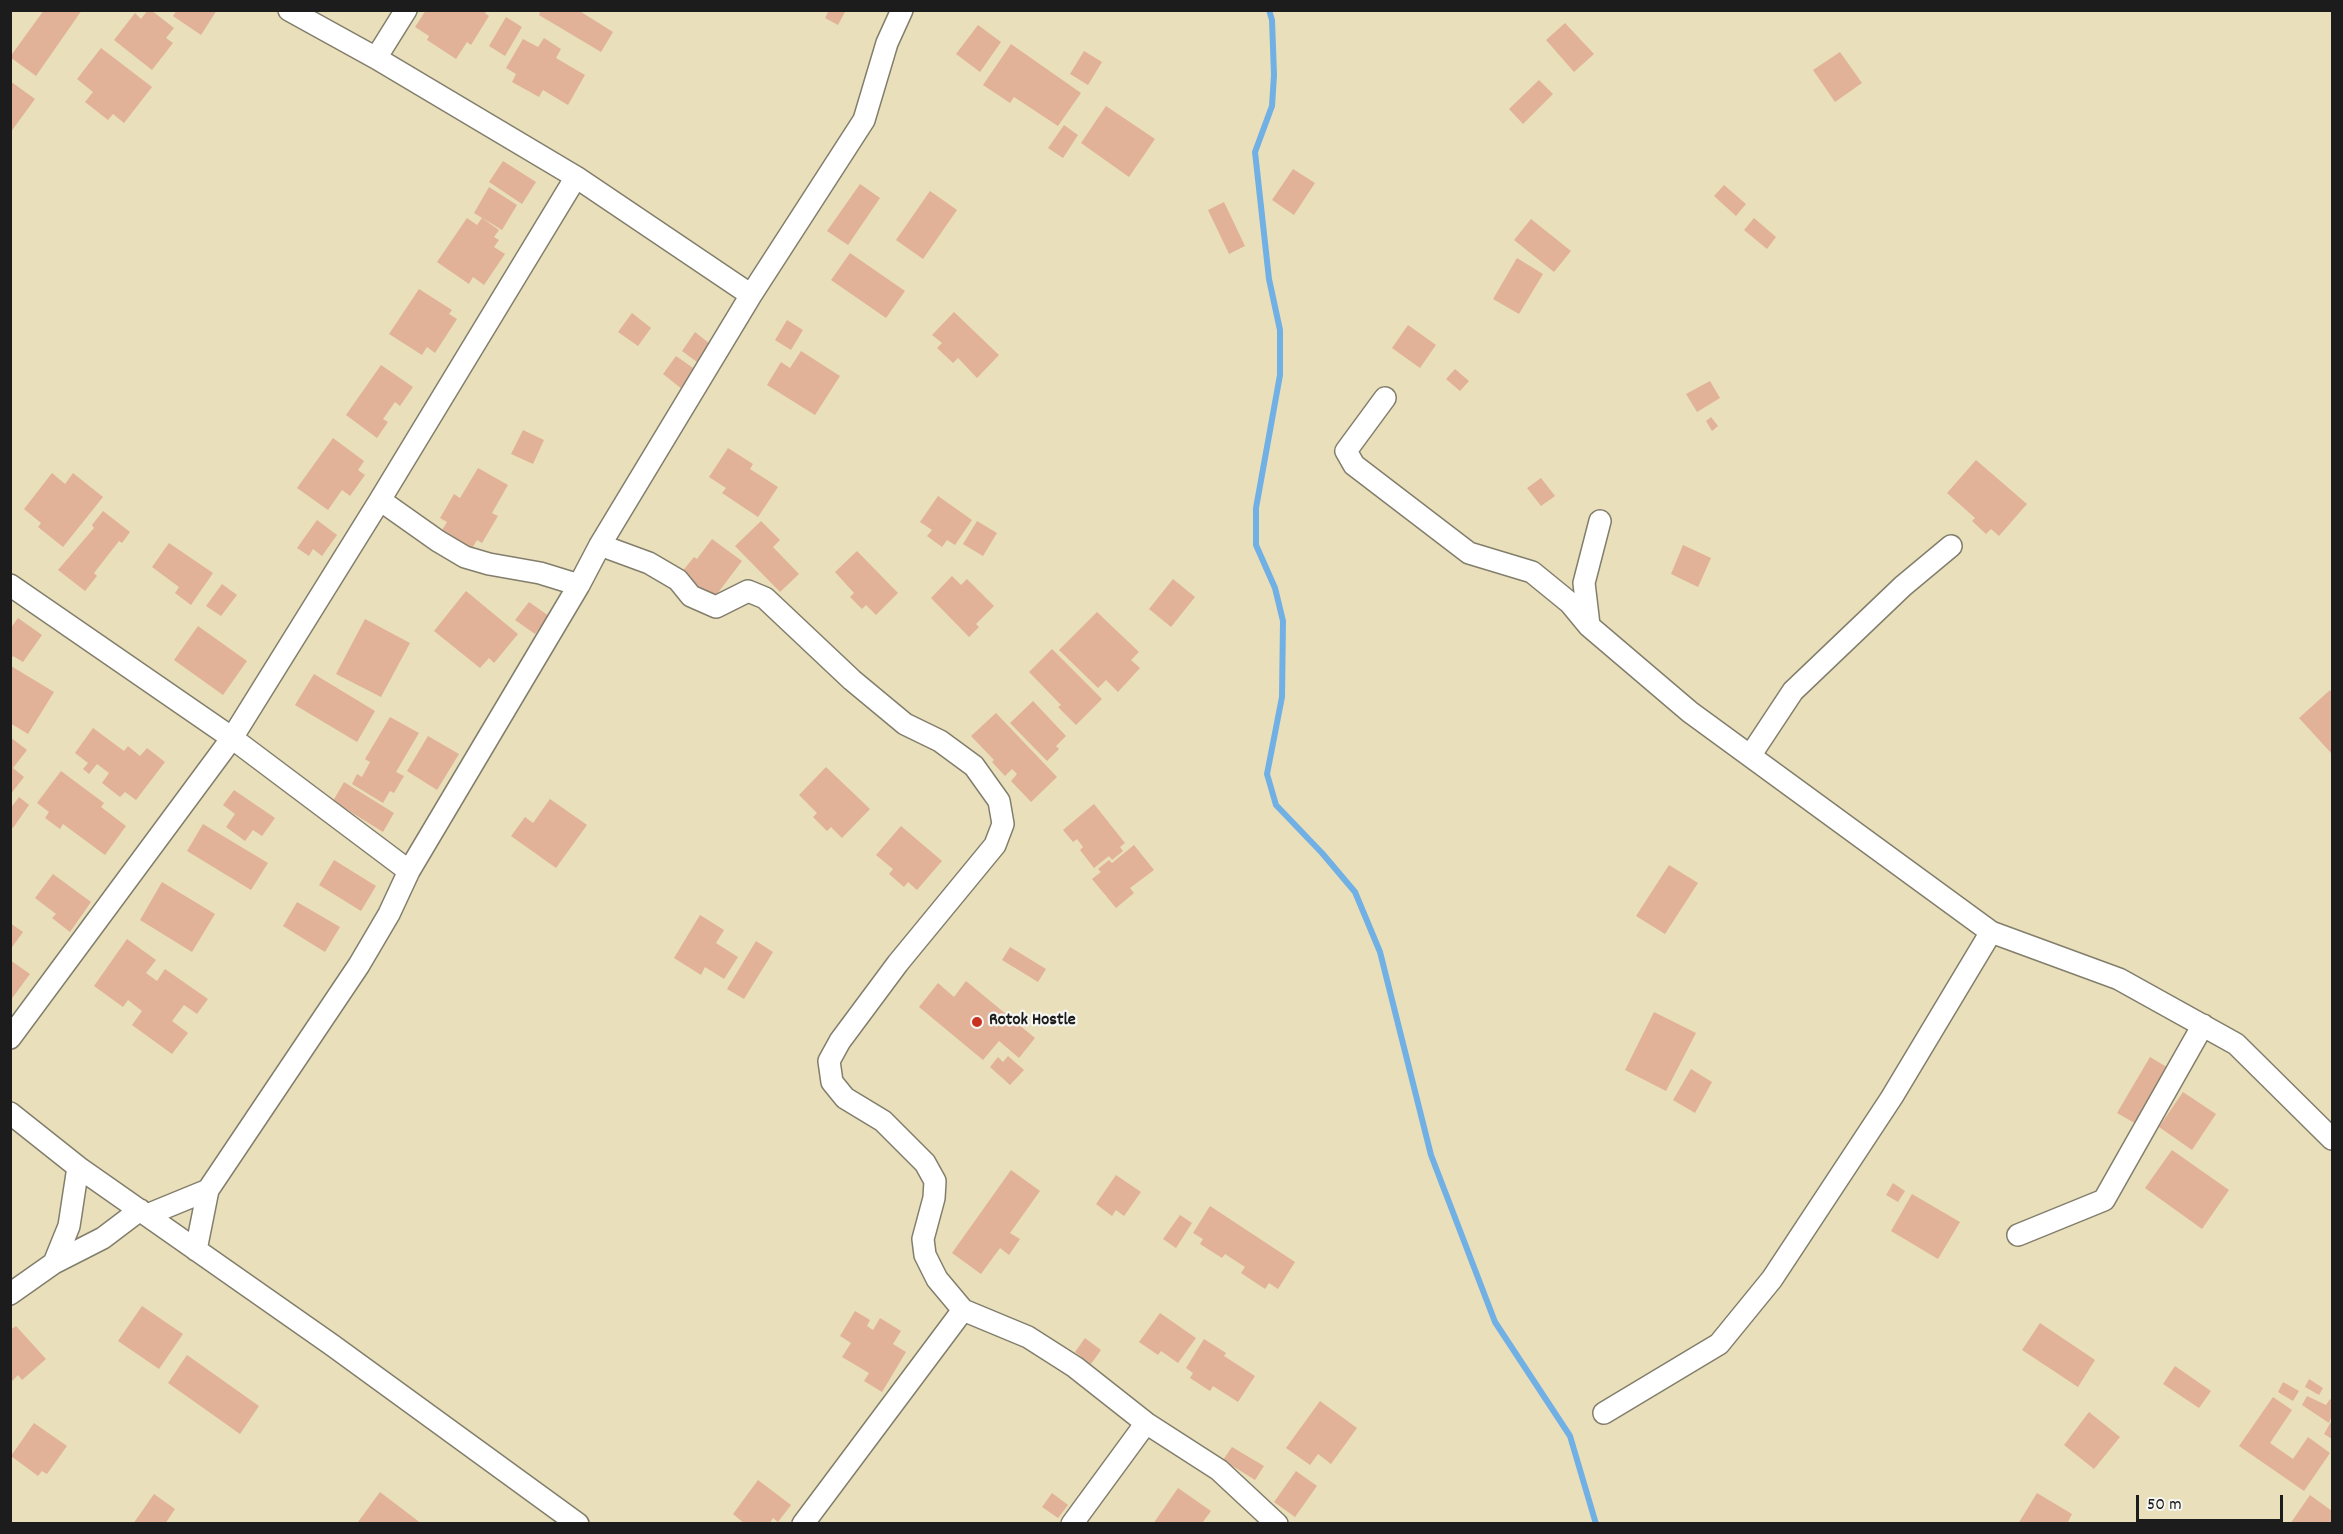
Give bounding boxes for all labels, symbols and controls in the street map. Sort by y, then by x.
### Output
place label: Rotok Hostle [989,1011,1076,1033]
marker: Rotok Hostle [970,1015,984,1029]
scale bar [2139,1483,2286,1521]
text: 50 m [2147,1493,2182,1518]

